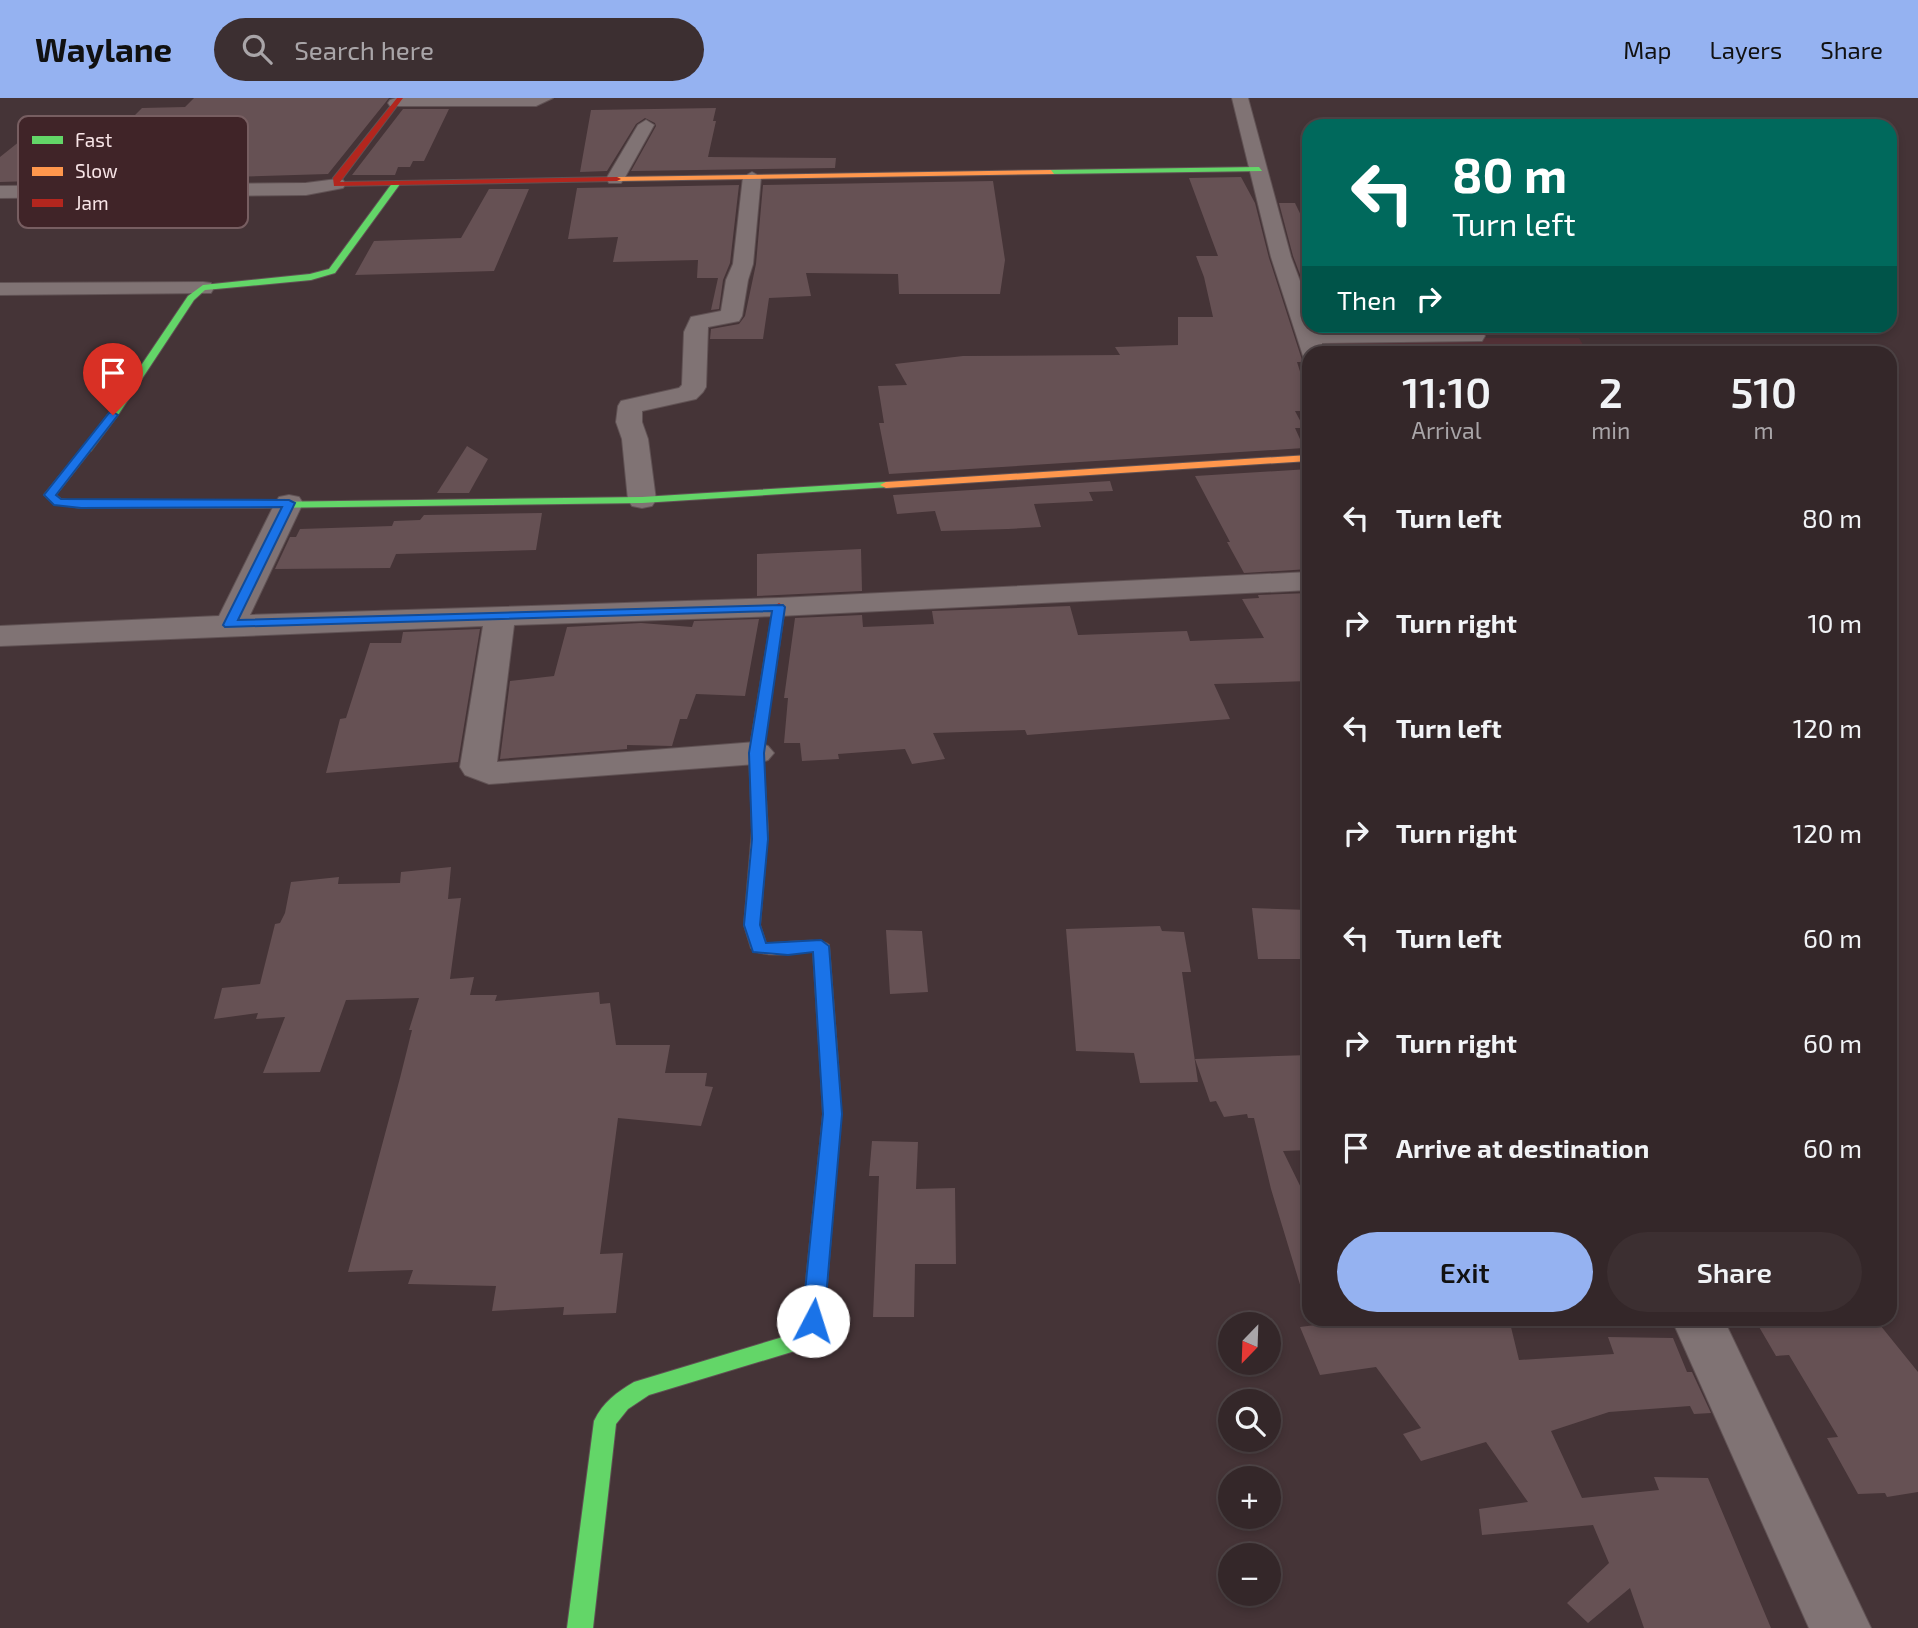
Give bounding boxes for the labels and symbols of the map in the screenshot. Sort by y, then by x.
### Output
legend [18,116,248,228]
text: Fast [75,128,112,151]
text: Slow [75,159,118,182]
text: Jam [75,191,109,214]
pin [83,343,143,415]
position arrow [776,1284,850,1358]
north arrow [1218,1312,1281,1376]

